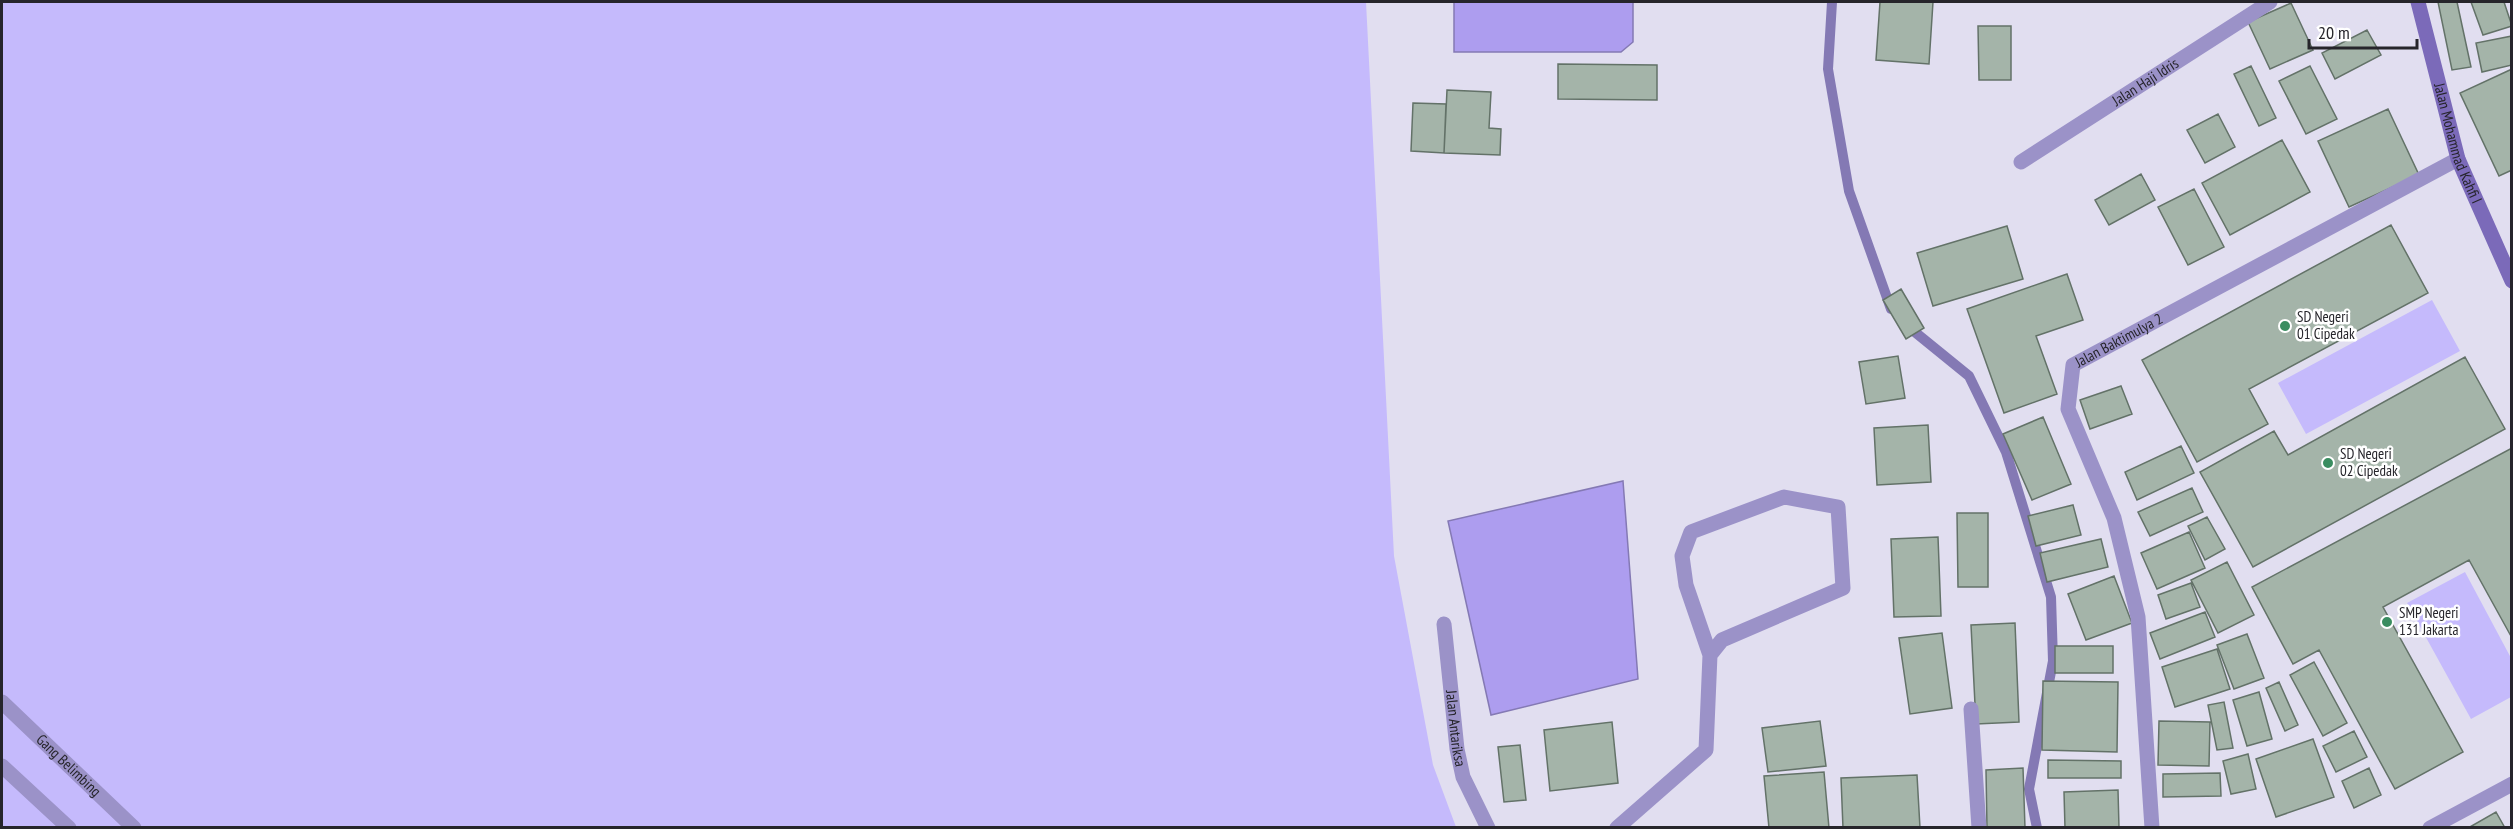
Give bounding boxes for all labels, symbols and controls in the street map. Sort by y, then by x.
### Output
scale bar [2309,12,2417,50]
text: 20 m [2318,21,2350,44]
street label: Jalan Haji Idris [2108,53,2182,110]
street label: Jalan Mohammad Kahfi I [2430,80,2487,206]
place label: SD Negeri 01 Cipedak [2297,307,2355,343]
street label: Jalan Baktimulya 2 [2071,309,2166,372]
marker: SD Negeri 01 Cipedak [2278,319,2292,333]
place label: SD Negeri 02 Cipedak [2340,444,2398,480]
marker: SD Negeri 02 Cipedak [2321,456,2335,470]
place label: SMP Negeri 131 Jakarta [2399,603,2459,639]
marker: SMP Negeri 131 Jakarta [2380,615,2394,629]
street label: Jalan Antariksa [1442,688,1470,768]
street label: Gang Belimbing [33,730,105,800]

